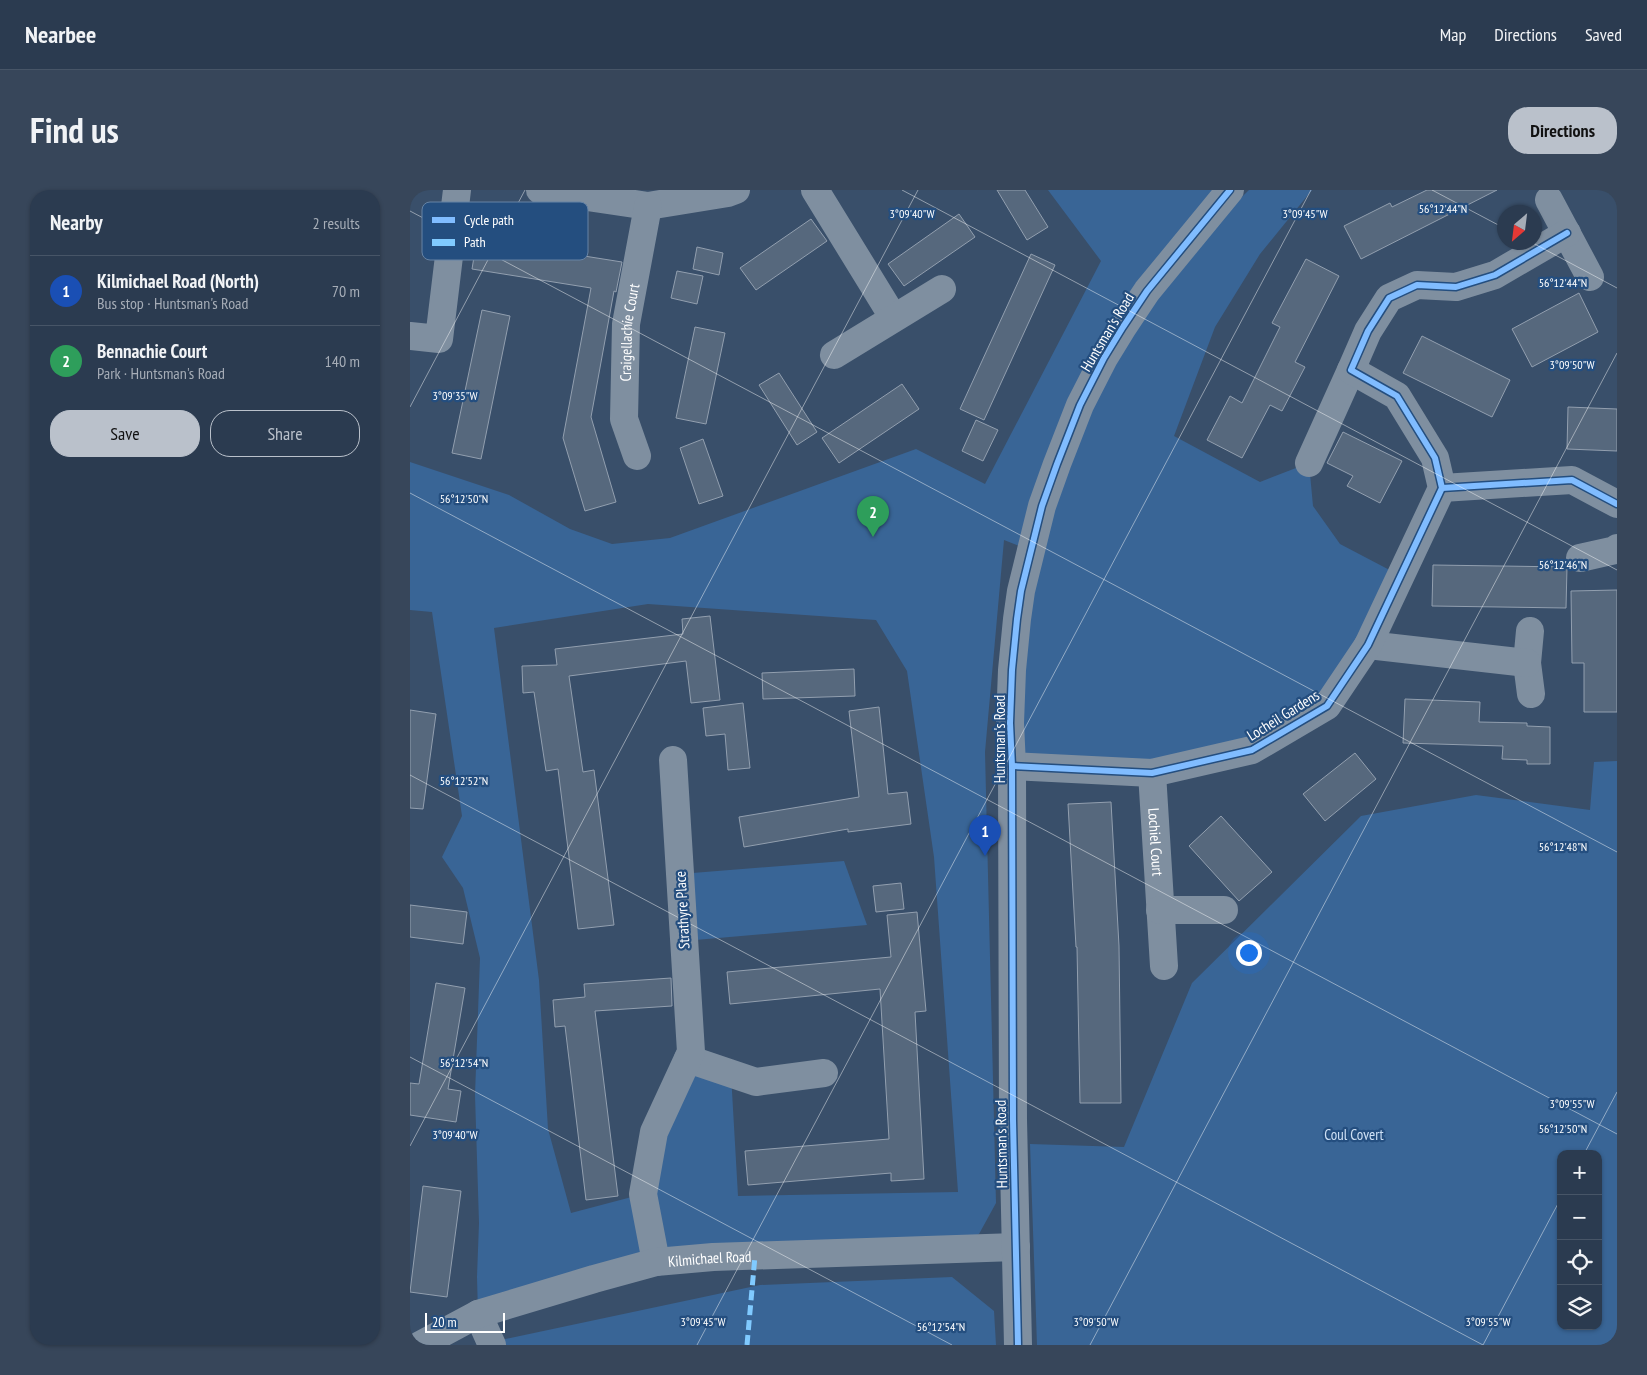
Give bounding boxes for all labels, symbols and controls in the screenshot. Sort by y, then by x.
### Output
text: Nearbee [25,19,96,50]
text: Map [1440,23,1466,46]
text: Directions [1494,23,1557,46]
text: Saved [1585,23,1622,46]
text: Find us [30,107,119,153]
button: Directions [1508,107,1617,154]
text: 56°12'44"N [1419,201,1467,216]
legend [422,202,588,260]
north arrow [1497,205,1542,250]
text: 3°09'40"W [889,206,935,221]
text: 3°09'45"W [1282,206,1328,221]
text: Nearby [50,209,103,236]
text: Cycle path [464,211,514,229]
text: 2 results [313,213,360,233]
text: Path [464,233,486,251]
text: Kilmichael Road (North) [97,269,259,293]
text: 56°12'44"N [1539,275,1587,290]
text: 1 [62,281,70,301]
text: 70 m [332,281,360,301]
street label: Craigellachie Court [615,282,643,382]
street label: Huntsman's Road [1076,289,1138,375]
text: Bus stop · Huntsman's Road [97,293,248,313]
text: Bennachie Court [97,339,207,363]
text: 2 [62,351,70,371]
text: 140 m [325,351,360,371]
text: 3°09'50"W [1549,357,1595,372]
text: Park · Huntsman's Road [97,363,225,383]
text: 3°09'35"W [432,388,478,403]
button: Save [50,410,200,457]
button: Share [210,410,360,457]
text: 56°12'50"N [440,491,488,506]
pin: 2 [857,496,889,537]
text: 56°12'46"N [1539,557,1587,572]
street label: Locheil Gardens [1243,685,1323,745]
street label: Huntsman's Road [990,695,1009,783]
text: 56°12'52"N [440,773,488,788]
street label: Lochiel Court [1145,807,1168,877]
pin: 1 [969,815,1001,856]
text: 56°12'48"N [1539,839,1587,854]
street label: Strathyre Place [670,871,694,949]
your location [1236,940,1262,966]
text: 56°12'54"N [440,1055,488,1070]
text: 3°09'55"W [1549,1096,1595,1111]
street label: Huntsman's Road [991,1100,1011,1188]
text: 56°12'50"N [1539,1121,1587,1136]
park label: Coul Covert [1324,1125,1384,1144]
text: 3°09'40"W [432,1127,478,1142]
map controls [1557,1150,1602,1330]
button: + [1557,1150,1602,1195]
button: − [1557,1195,1602,1240]
button: locate [1557,1240,1602,1285]
street label: Kilmichael Road [667,1246,752,1270]
button: layers [1557,1285,1602,1330]
scale bar [425,1310,505,1333]
text: 20 m [432,1313,457,1331]
text: 3°09'45"W [680,1314,726,1329]
text: 3°09'50"W [1073,1314,1119,1329]
text: 3°09'55"W [1465,1314,1511,1329]
text: 56°12'54"N [917,1319,965,1334]

